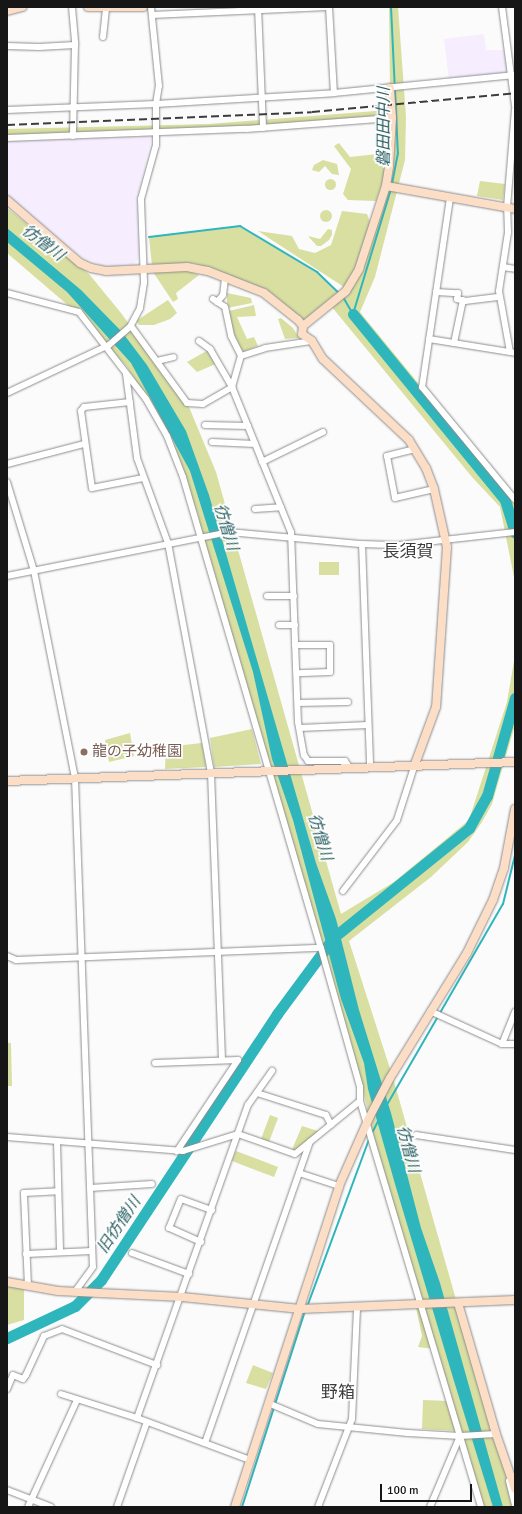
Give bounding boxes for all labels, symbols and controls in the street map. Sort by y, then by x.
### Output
water label: 磐田田中川 [374,87,394,167]
water label: 彷僧川 [18,221,68,265]
water label: 彷僧川 [210,501,242,553]
district label: 長須賀 [383,542,433,562]
place label: 龍の子幼稚園 [92,743,182,761]
marker: 龍の子幼稚園 [79,747,89,757]
water label: 彷僧川 [304,811,336,863]
water label: 彷僧川 [393,1123,423,1175]
water label: 旧彷僧川 [93,1193,145,1257]
district label: 野箱 [321,1383,355,1403]
scale bar [382,1476,474,1502]
text: 100 m [387,1483,419,1498]

